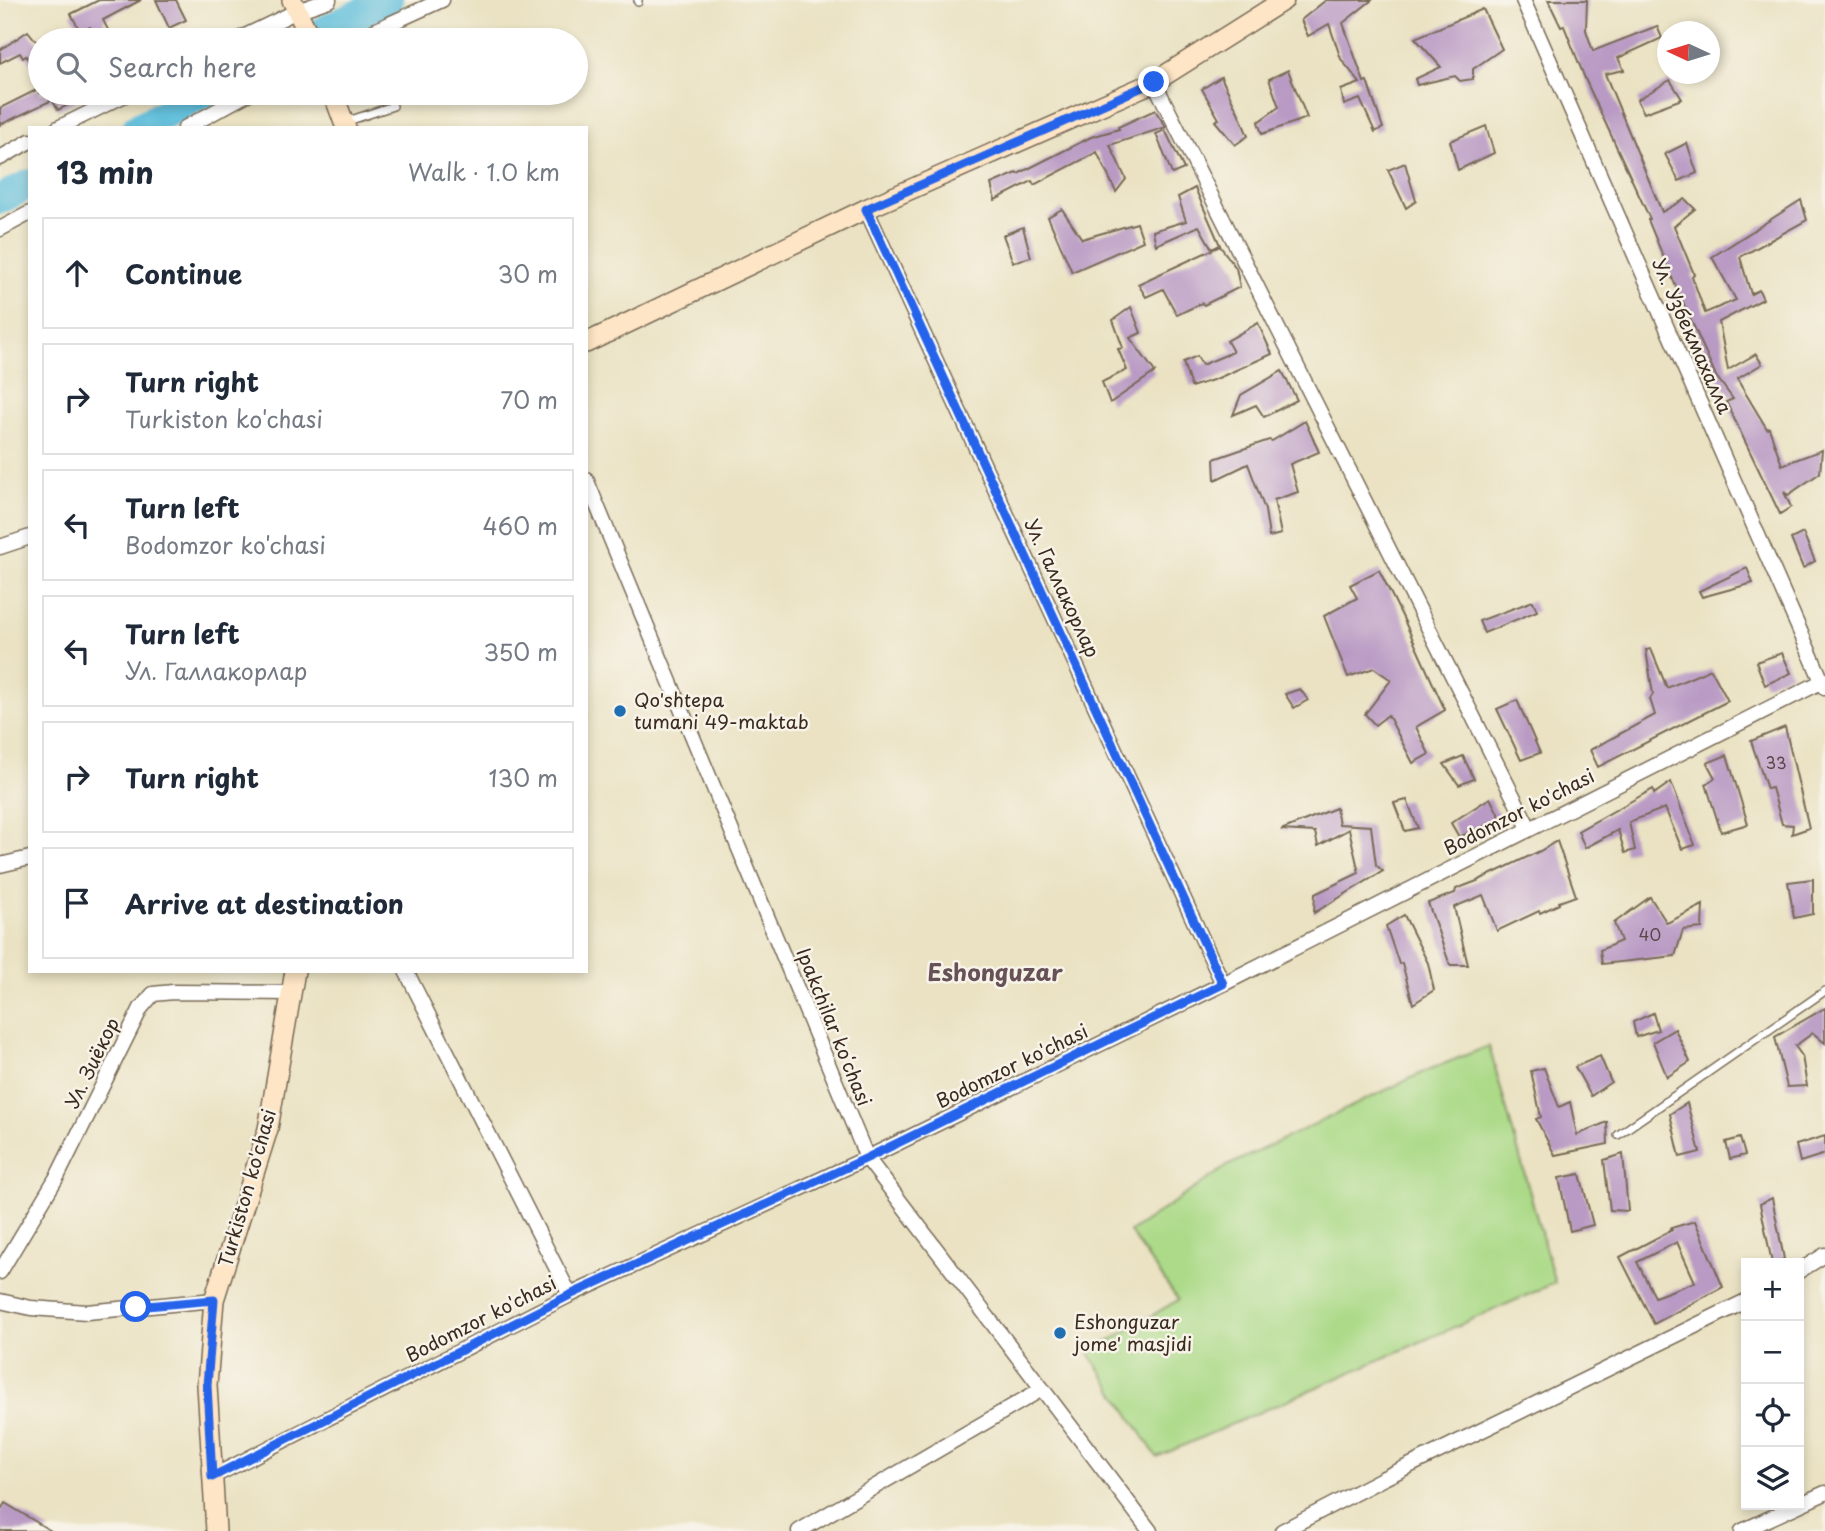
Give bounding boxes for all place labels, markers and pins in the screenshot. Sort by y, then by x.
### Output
place label: Qo'shtepa tumani 49-maktab [634,685,809,735]
marker: Qo'shtepa tumani 49-maktab [612,703,628,719]
place label: Eshonguzar jome' masjidi [1072,1307,1192,1357]
marker: Eshonguzar jome' masjidi [1052,1325,1068,1341]

